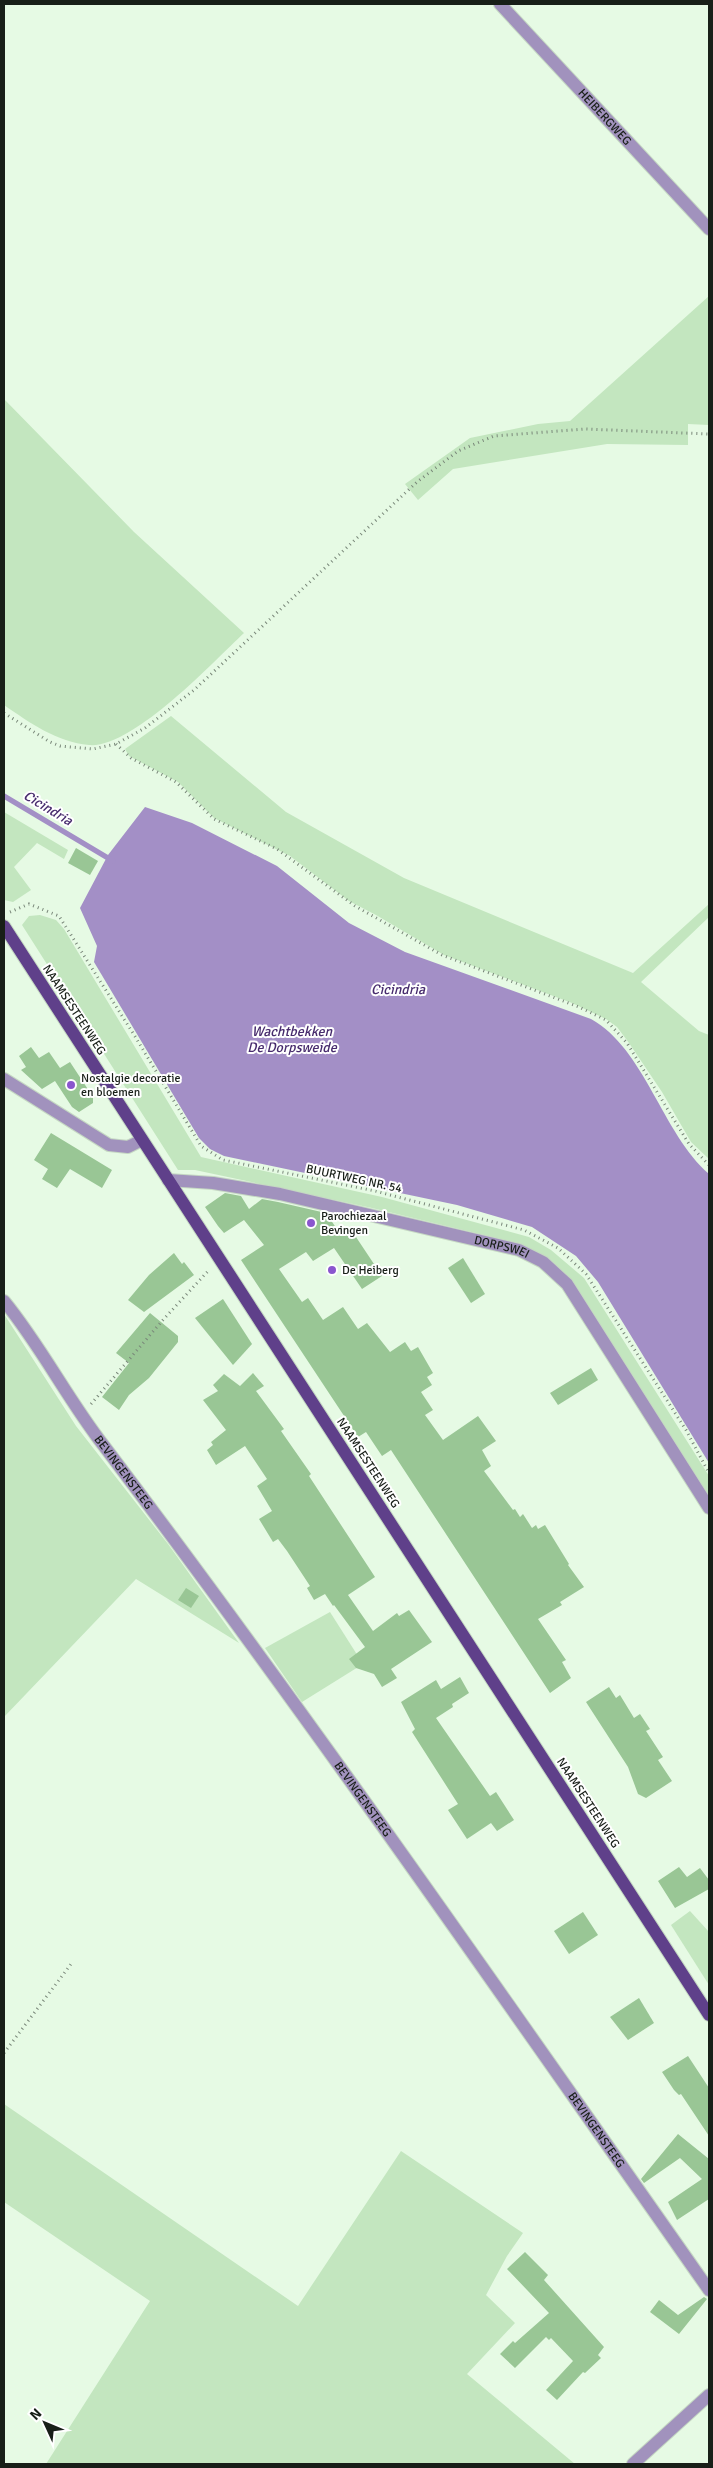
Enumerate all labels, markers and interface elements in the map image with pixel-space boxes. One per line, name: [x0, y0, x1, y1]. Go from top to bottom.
street label: HEIBERGWEG: [575, 85, 635, 148]
water label: Cicindria: [20, 787, 76, 830]
street label: NAAMSESTEENWEG: [39, 962, 109, 1058]
water label: Cicindria: [371, 981, 426, 998]
water label: Wachtbekken De Dorpsweide: [247, 1023, 338, 1056]
place label: Nostalgie decoratie en bloemen: [81, 1071, 181, 1100]
marker: Nostalgie decoratie en bloemen: [65, 1079, 77, 1091]
street label: BUURTWEG NR. 54: [305, 1162, 404, 1197]
place label: Parochiezaal Bevingen: [321, 1209, 387, 1238]
marker: Parochiezaal Bevingen: [305, 1217, 317, 1229]
street label: DORPSWEI: [473, 1232, 532, 1262]
place label: De Heiberg: [342, 1263, 399, 1278]
marker: De Heiberg: [326, 1264, 338, 1276]
street label: NAAMSESTEENWEG: [333, 1415, 403, 1511]
street label: BEVINGENSTEEG: [91, 1432, 156, 1512]
street label: NAAMSESTEENWEG: [553, 1755, 623, 1851]
street label: BEVINGENSTEEG: [331, 1759, 395, 1839]
street label: BEVINGENSTEEG: [565, 2089, 628, 2170]
north arrow: [20, 2398, 70, 2448]
text: N: [27, 2405, 46, 2424]

